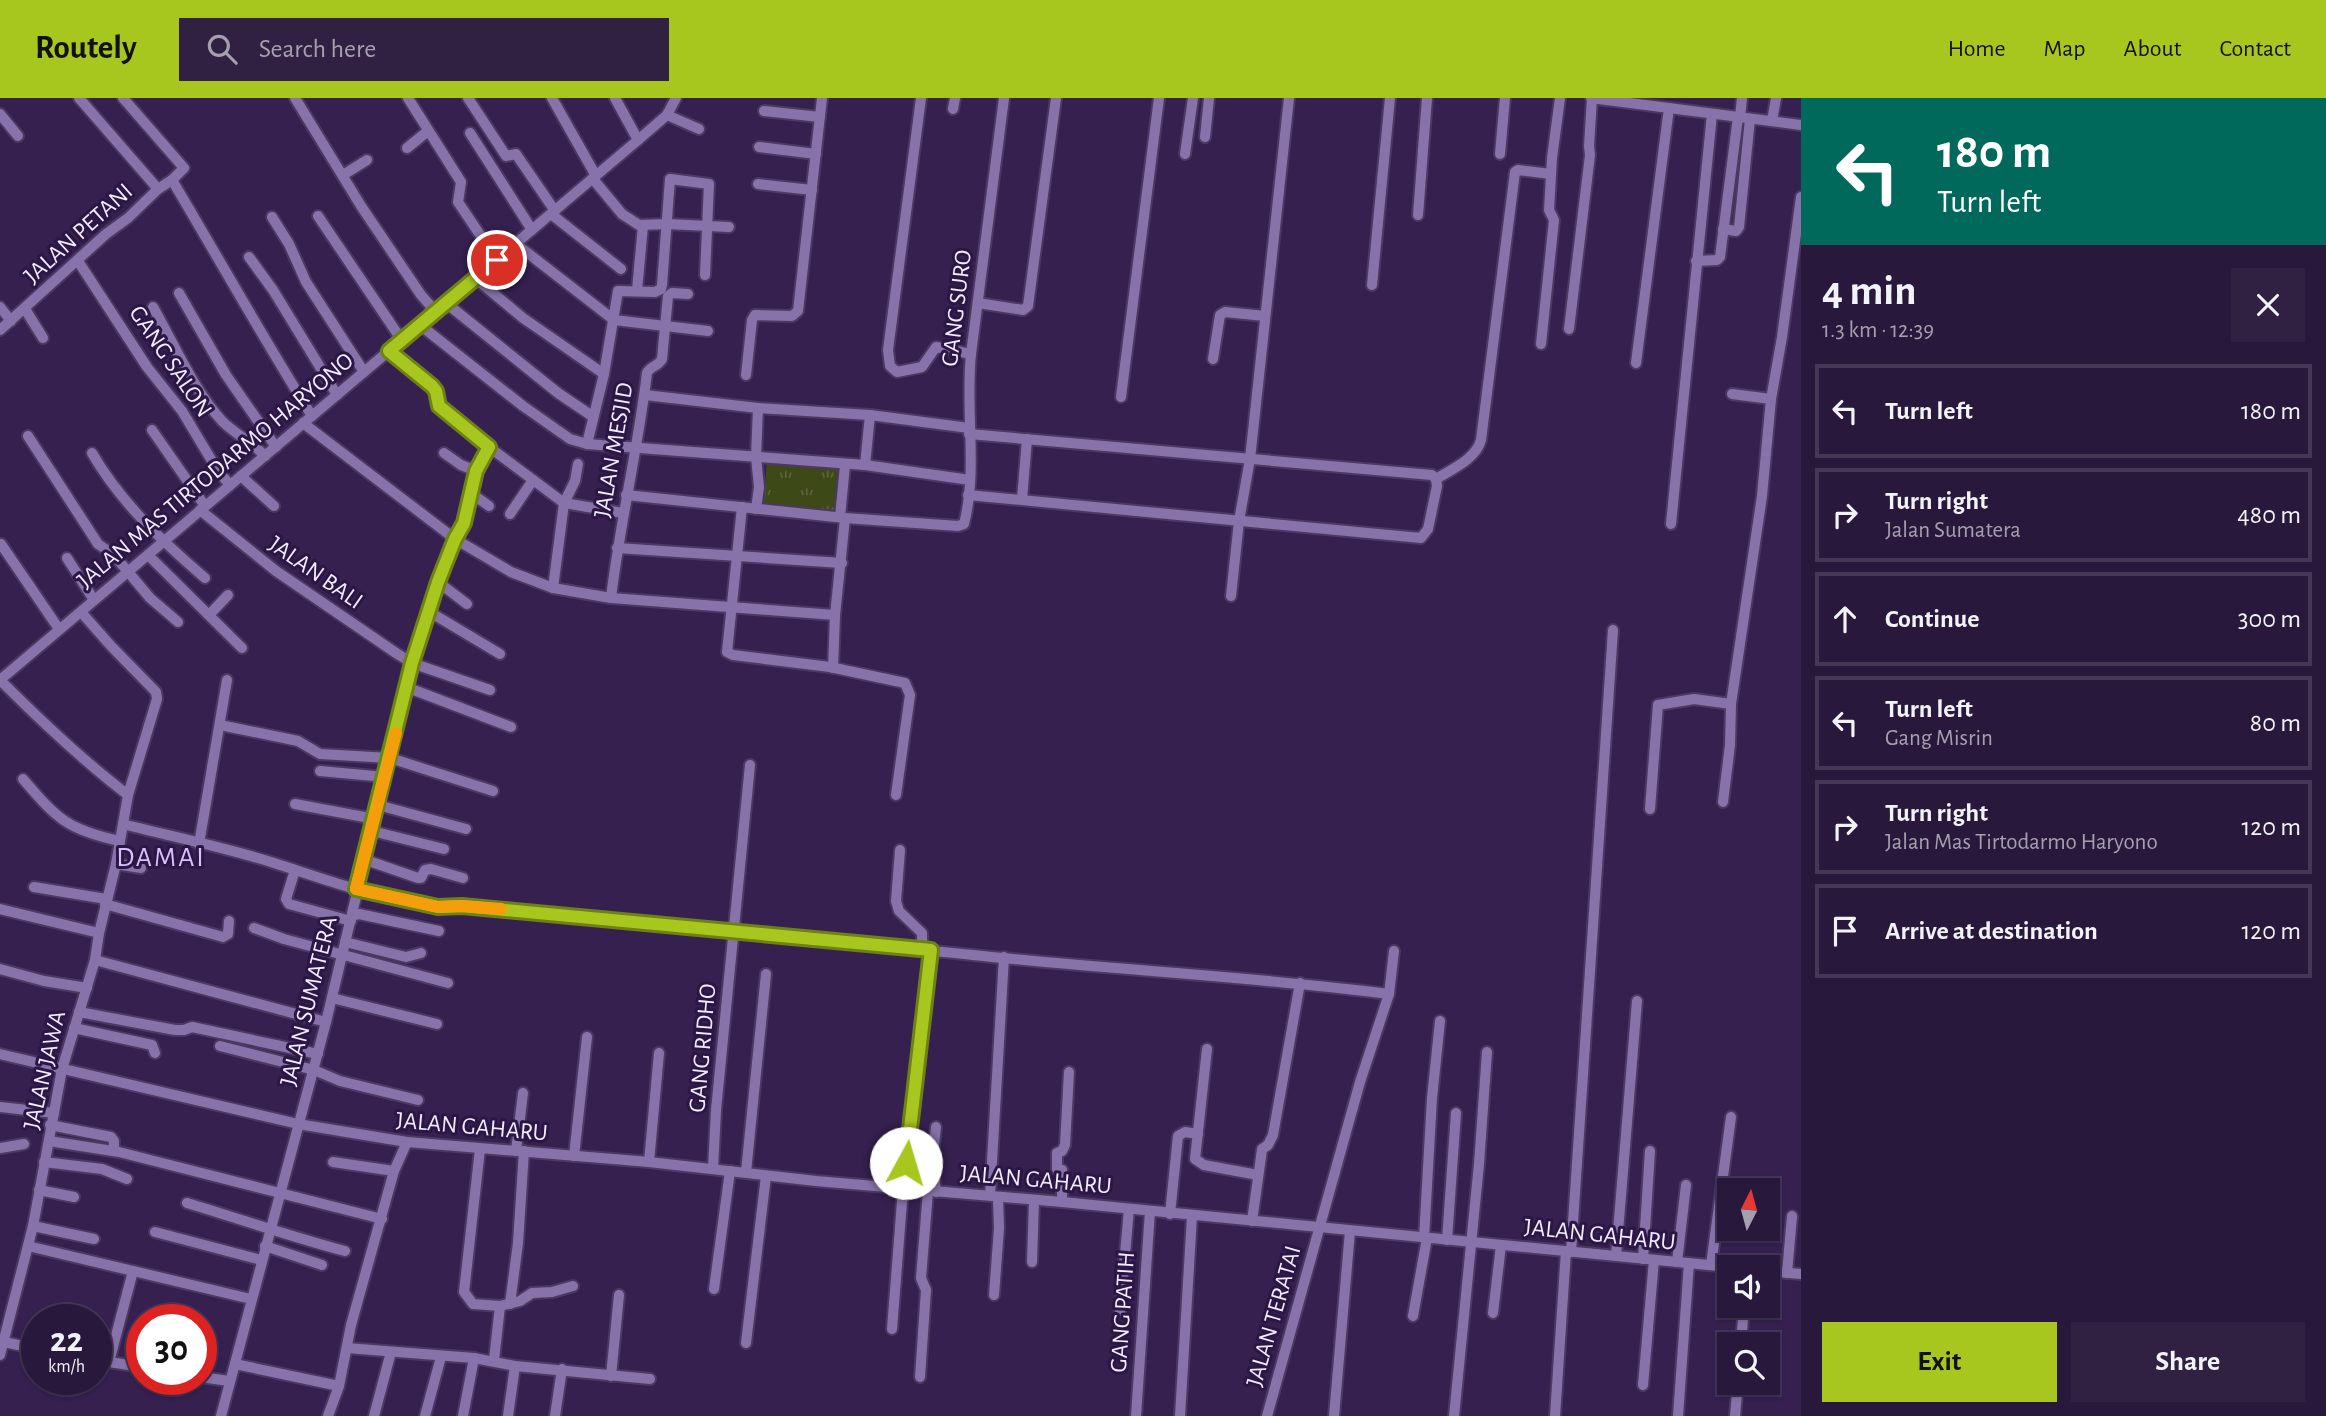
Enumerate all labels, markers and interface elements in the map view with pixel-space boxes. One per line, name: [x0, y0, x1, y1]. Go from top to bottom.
search box: [179, 18, 669, 81]
icon: search: [203, 30, 241, 68]
text: Routely: [35, 32, 137, 65]
text: Search here: [259, 36, 376, 62]
text: Home: [1948, 37, 2006, 61]
text: Map: [2044, 37, 2086, 61]
text: About: [2124, 37, 2181, 61]
text: Contact: [2219, 37, 2291, 61]
icon: left: [1822, 126, 1913, 217]
text: 180 m: [1937, 128, 2051, 177]
street label: JALAN PETANI: [20, 179, 137, 288]
text: Turn left: [1937, 186, 2041, 218]
pin: [467, 230, 527, 290]
icon: arrive: [478, 241, 516, 279]
street label: GANG SURO: [938, 248, 976, 368]
button: close: [2231, 268, 2305, 342]
text: 4 min: [1822, 270, 1917, 312]
street label: GANG SALON: [124, 302, 216, 422]
text: 1.3 km · 12:39: [1822, 319, 1934, 342]
street label: JALAN MAS TIRTODARMO HARYONO: [73, 348, 358, 593]
street label: JALAN MESJID: [590, 381, 638, 520]
icon: left: [1826, 392, 1864, 430]
text: Turn left: [1885, 398, 1973, 424]
text: 180 m: [2241, 398, 2301, 424]
text: Turn right: [1885, 488, 1988, 514]
icon: right: [1826, 496, 1864, 534]
text: 480 m: [2237, 502, 2301, 528]
text: Jalan Sumatera: [1885, 519, 2021, 542]
street label: JALAN BALI: [264, 532, 367, 614]
icon: ahead: [1826, 600, 1864, 638]
text: Continue: [1885, 606, 1980, 632]
text: 300 m: [2238, 606, 2301, 632]
text: Turn left: [1885, 696, 1973, 722]
icon: left: [1826, 704, 1864, 742]
text: 80 m: [2250, 710, 2301, 736]
text: Gang Misrin: [1885, 727, 1993, 750]
text: Turn right: [1885, 800, 1988, 826]
icon: right: [1826, 808, 1864, 846]
text: 120 m: [2241, 814, 2301, 840]
text: Jalan Mas Tirtodarmo Haryono: [1885, 831, 2158, 854]
district label: DAMAI: [116, 844, 206, 872]
icon: arrive: [1826, 912, 1864, 950]
street label: JALAN SUMATERA: [276, 914, 342, 1089]
text: Arrive at destination: [1885, 918, 2098, 944]
text: 120 m: [2241, 918, 2301, 944]
street label: GANG RIDHO: [685, 983, 721, 1113]
street label: JALAN JAWA: [20, 1008, 70, 1132]
street label: JALAN GAHARU: [395, 1108, 549, 1146]
position arrow: [869, 1126, 943, 1200]
street label: JALAN GAHARU: [959, 1161, 1113, 1199]
north arrow: [1717, 1178, 1780, 1241]
map controls: [1717, 1178, 1780, 1395]
street label: JALAN GAHARU: [1523, 1215, 1677, 1255]
street label: JALAN TERATAI: [1242, 1243, 1306, 1390]
street label: GANG PATIH: [1107, 1251, 1139, 1373]
button: sound: [1717, 1255, 1780, 1318]
speed limit sign: 30: [126, 1304, 217, 1395]
button: Exit: [1822, 1322, 2057, 1402]
button: Share: [2071, 1322, 2305, 1402]
text: 22: [50, 1323, 83, 1358]
button: search: [1717, 1332, 1780, 1395]
text: km/h: [48, 1358, 85, 1376]

